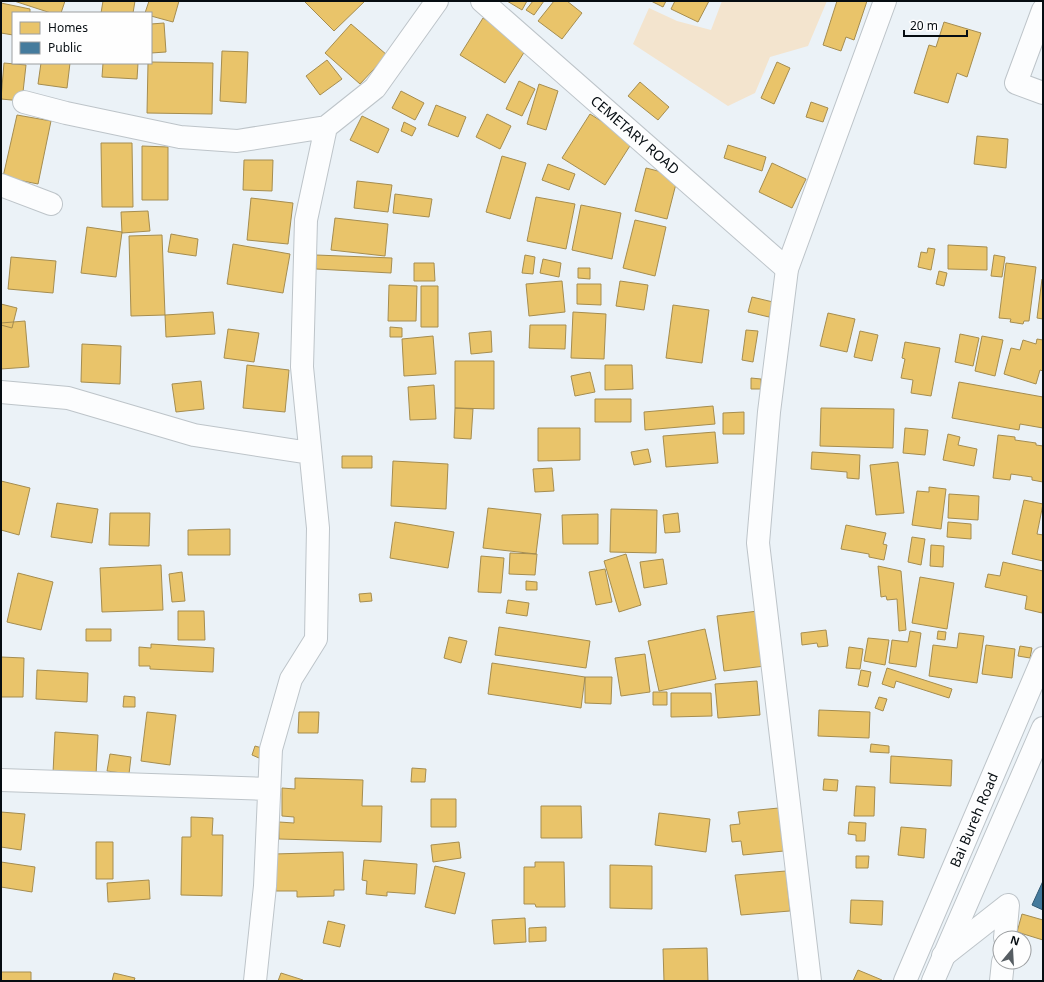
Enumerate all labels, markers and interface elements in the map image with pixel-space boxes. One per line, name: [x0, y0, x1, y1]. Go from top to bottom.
legend: [12, 12, 152, 64]
scale bar: [904, 12, 967, 38]
text: 20 m: [910, 17, 938, 34]
text: Homes: [48, 19, 88, 36]
text: Public: [48, 39, 82, 56]
street label: CEMETARY ROAD: [587, 91, 684, 178]
street label: Bai Bureh Road: [945, 769, 1002, 870]
north arrow: [992, 930, 1032, 970]
text: N: [1009, 931, 1022, 949]

